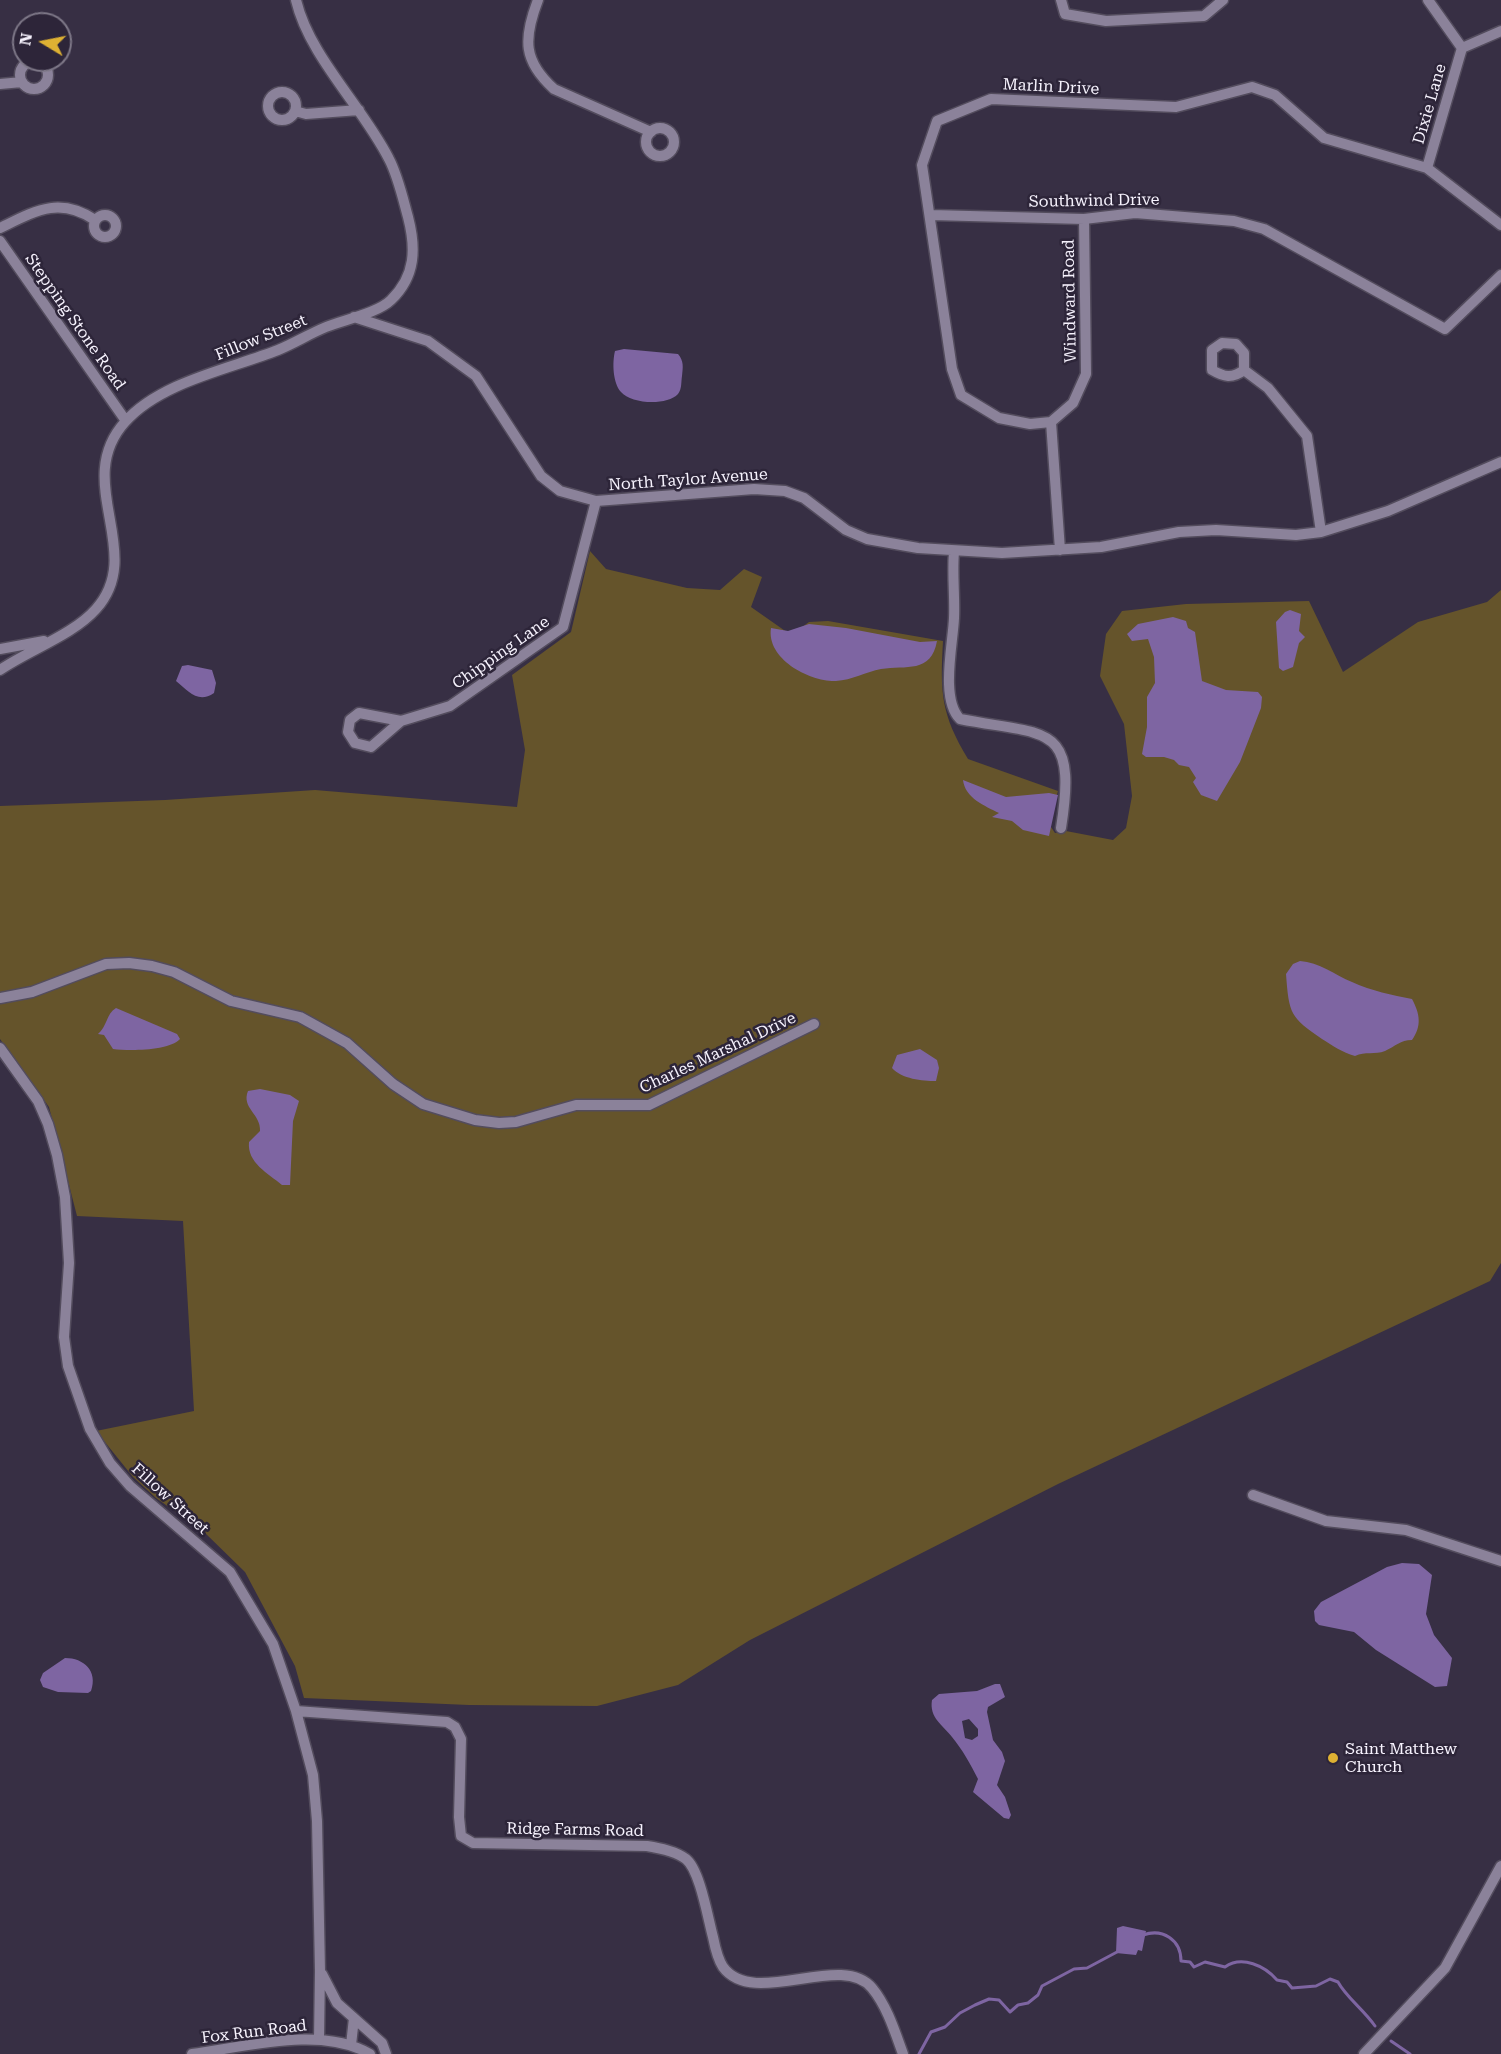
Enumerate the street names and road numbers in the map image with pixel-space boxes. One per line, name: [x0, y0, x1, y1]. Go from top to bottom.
street label: Dixie Lane: [1409, 62, 1451, 146]
street label: Marlin Drive: [1002, 75, 1100, 99]
street label: Southwind Drive: [1028, 190, 1160, 212]
street label: Windward Road: [1059, 239, 1081, 363]
street label: Stepping Stone Road: [21, 250, 129, 394]
street label: Fillow Street: [212, 311, 310, 365]
street label: North Taylor Avenue: [608, 465, 768, 495]
street label: Chipping Lane: [449, 612, 553, 694]
street label: Charles Marshal Drive: [637, 1008, 799, 1098]
street label: Fillow Street: [127, 1459, 213, 1539]
street label: Ridge Farms Road: [506, 1819, 644, 1841]
street label: Fox Run Road: [200, 2016, 308, 2048]

